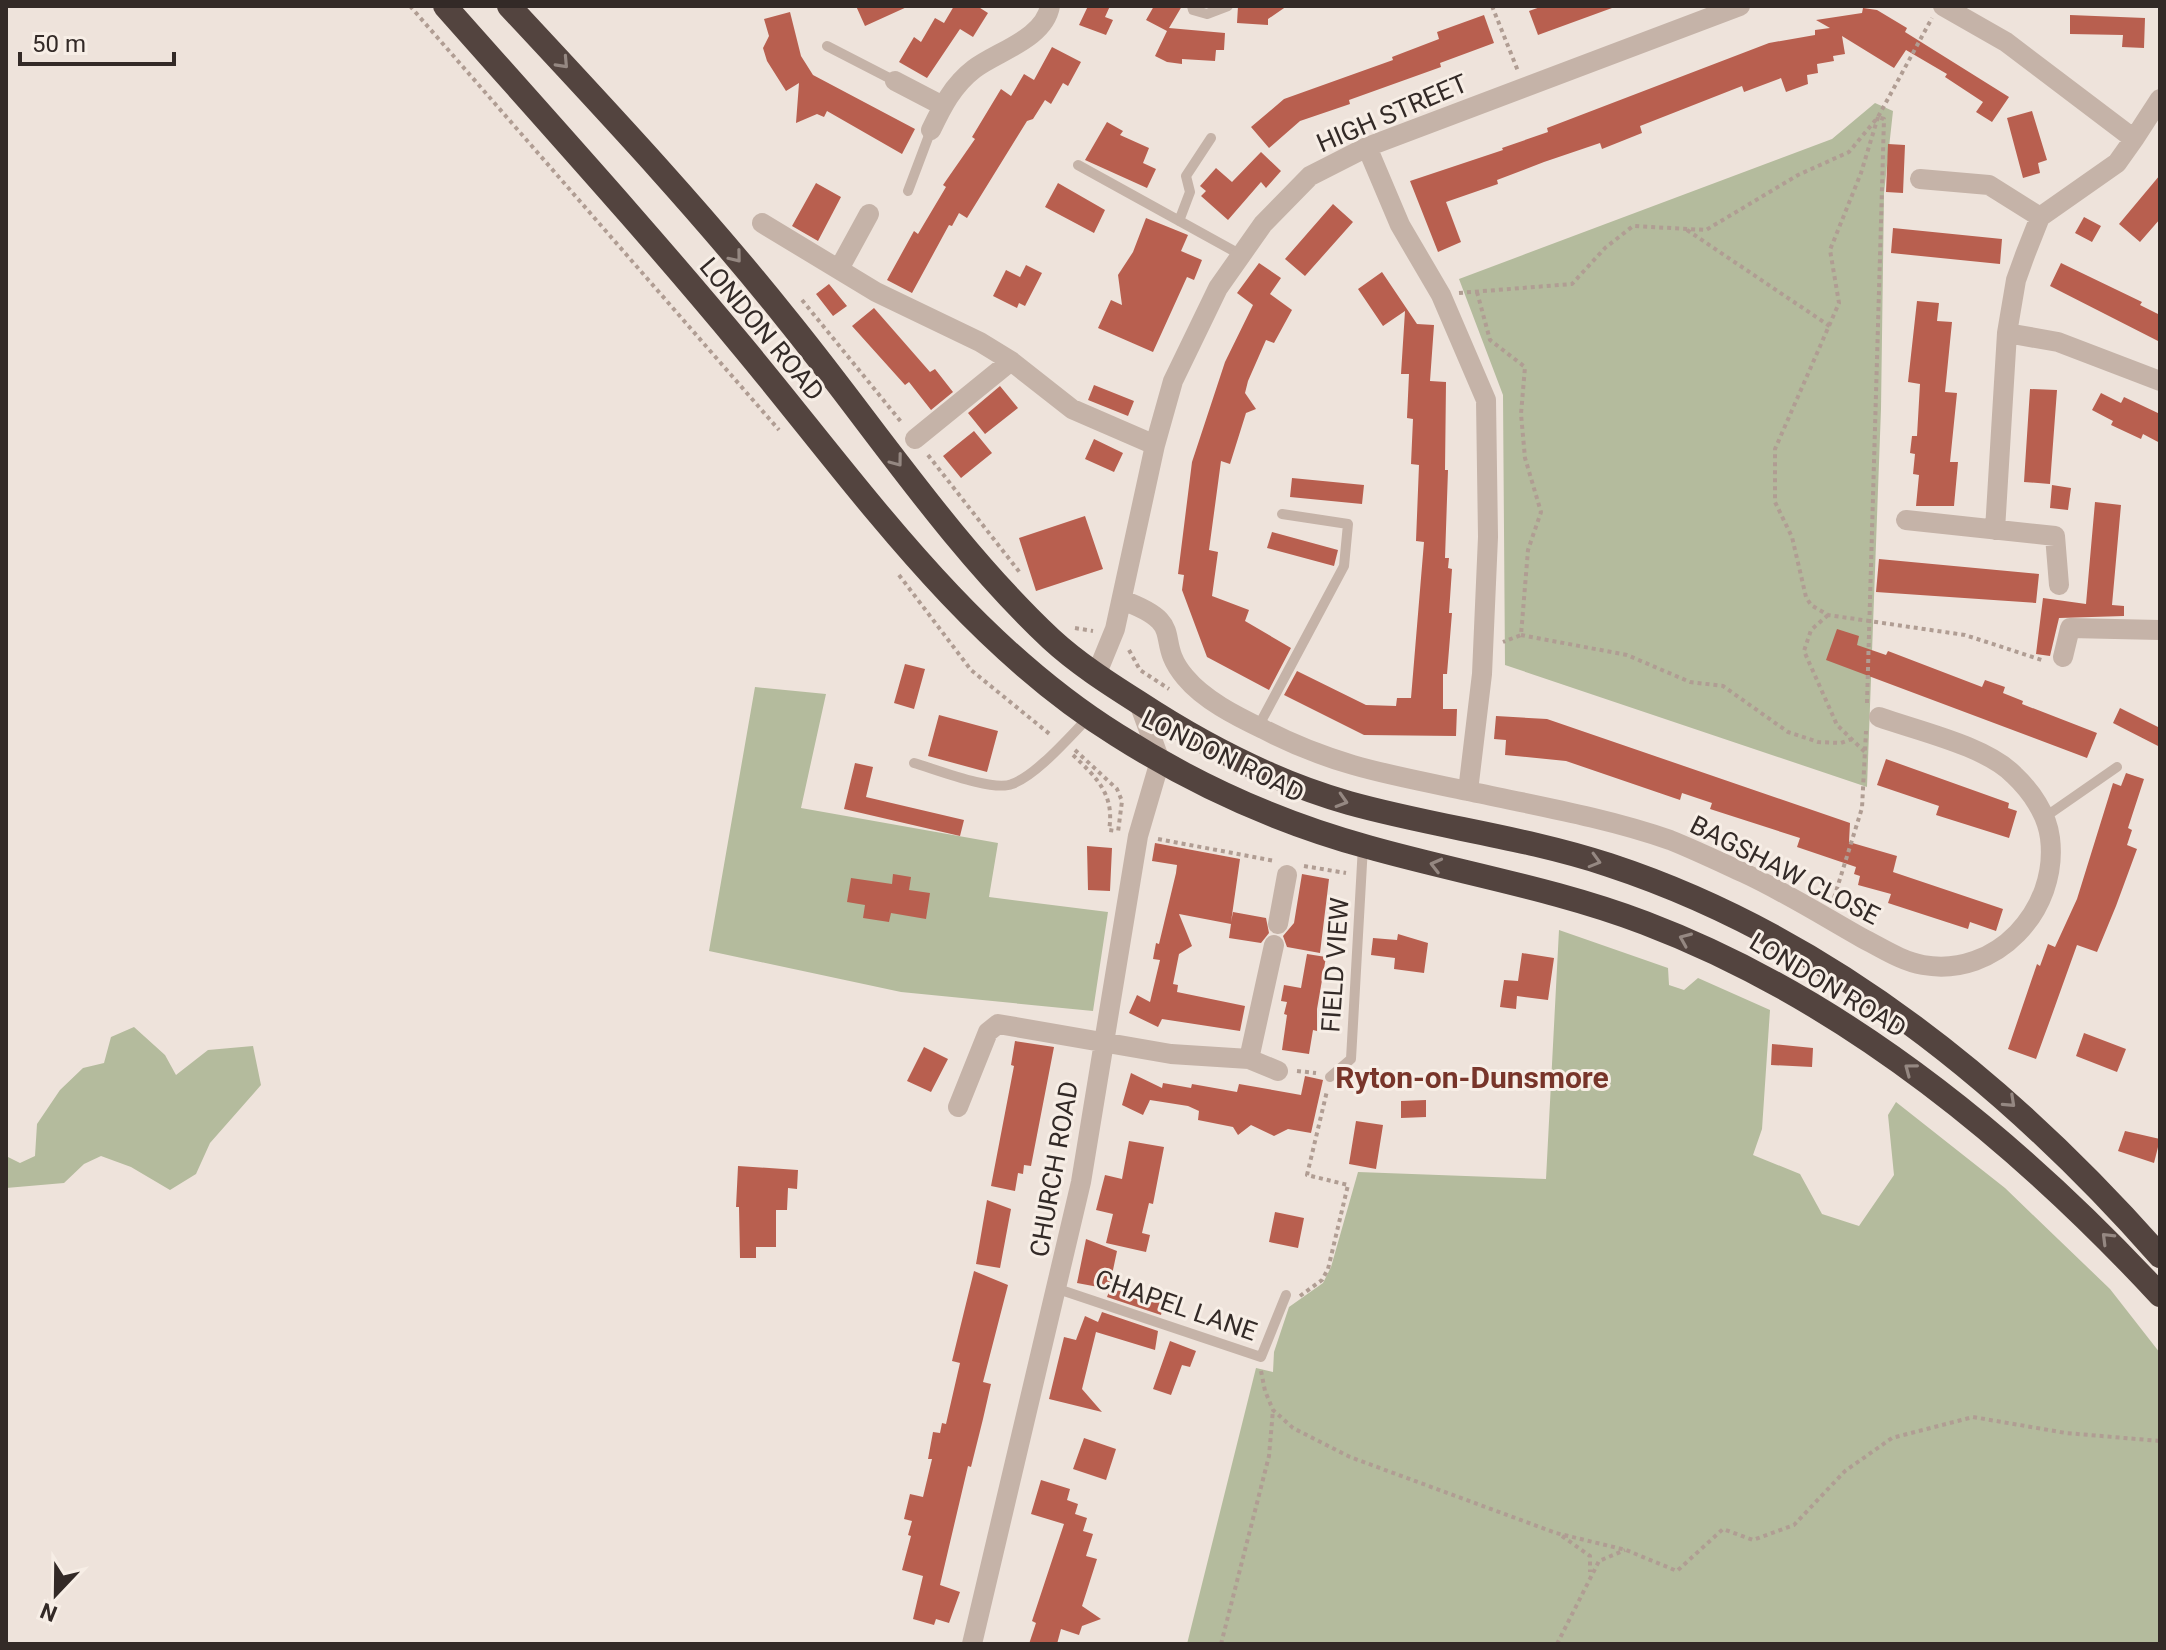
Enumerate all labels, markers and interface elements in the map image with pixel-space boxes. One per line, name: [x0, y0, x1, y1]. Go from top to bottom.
scale bar: [20, 16, 174, 66]
text: 50 m: [32, 30, 86, 58]
one-way arrow: [553, 54, 568, 68]
street label: HIGH STREET: [1312, 68, 1472, 158]
one-way arrow: [726, 247, 741, 262]
street label: LONDON ROAD: [694, 251, 830, 407]
one-way arrow: [887, 452, 901, 467]
street label: LONDON ROAD: [1137, 704, 1309, 808]
one-way arrow: [1335, 792, 1349, 808]
street label: BAGSHAW CLOSE: [1685, 809, 1885, 931]
one-way arrow: [1588, 851, 1601, 868]
one-way arrow: [1430, 857, 1444, 874]
street label: FIELD VIEW: [1315, 897, 1355, 1033]
street label: LONDON ROAD: [1744, 927, 1912, 1043]
one-way arrow: [1679, 933, 1693, 949]
district label: Ryton-on-Dunsmore: [1335, 1060, 1609, 1095]
one-way arrow: [1904, 1064, 1918, 1079]
street label: CHURCH ROAD: [1024, 1079, 1084, 1259]
one-way arrow: [2001, 1093, 2015, 1108]
one-way arrow: [2102, 1233, 2116, 1247]
street label: CHAPEL LANE: [1091, 1263, 1261, 1347]
north arrow: [16, 1554, 96, 1634]
text: N: [37, 1598, 61, 1627]

